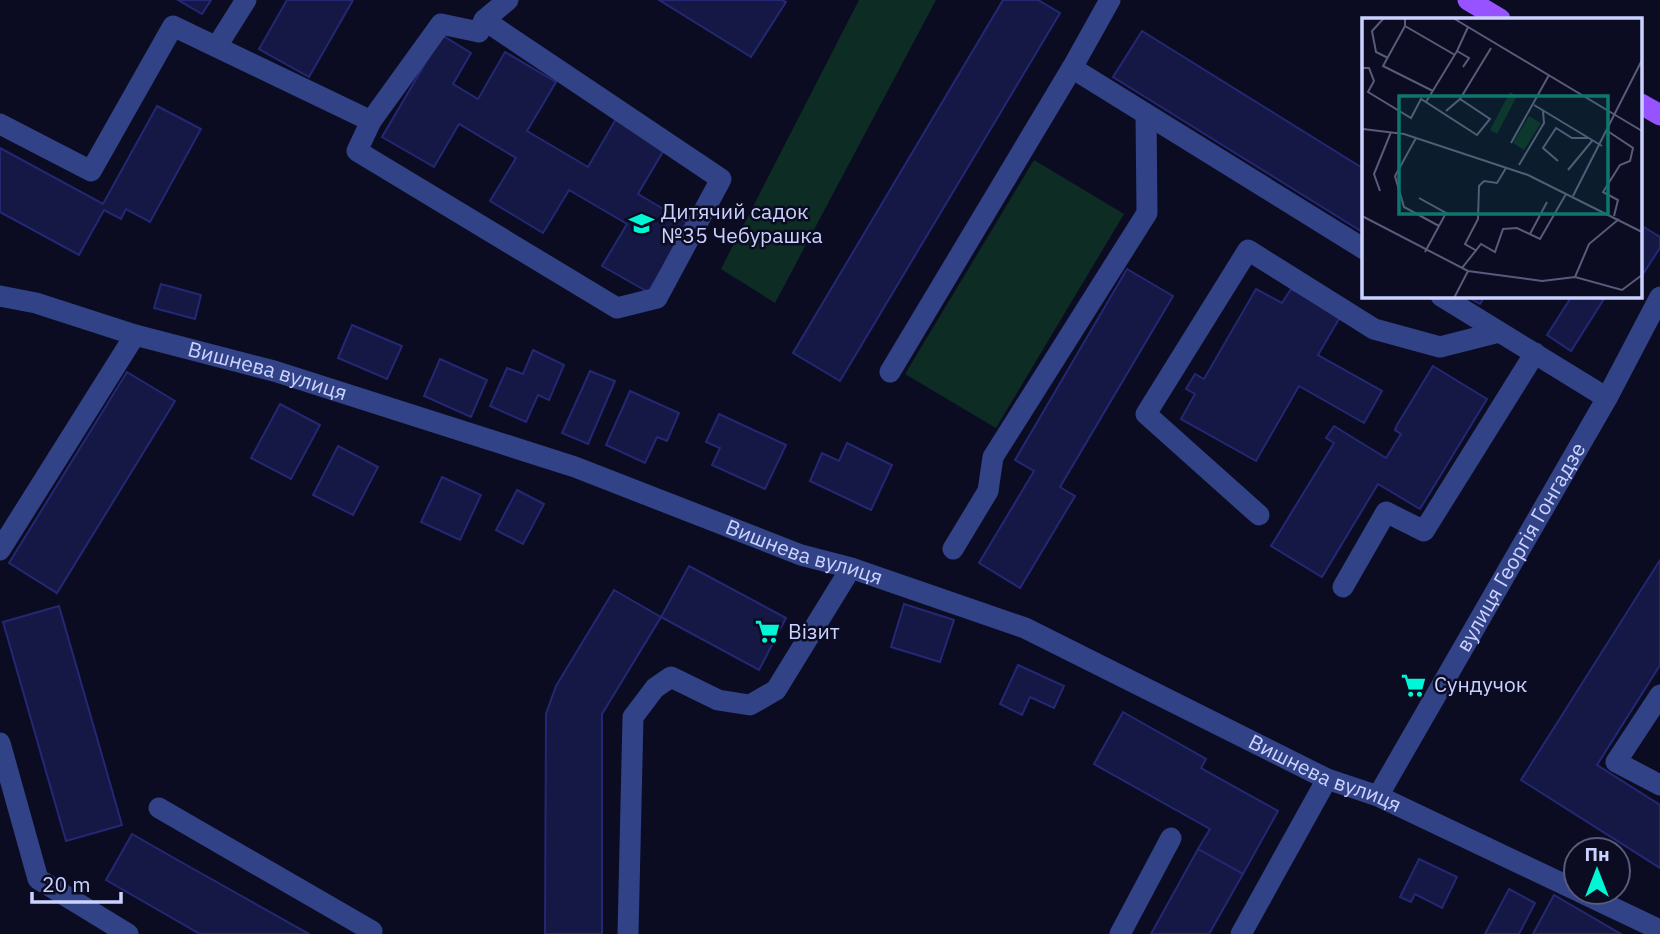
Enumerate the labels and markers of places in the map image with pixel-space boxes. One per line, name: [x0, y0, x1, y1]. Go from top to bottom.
place label: Дитячий садок №35 Чебурашка: [661, 197, 823, 249]
school or university icon: Дитячий садок №35 Чебурашка: [627, 210, 655, 238]
place label: Візит: [788, 617, 840, 645]
supermarket icon: Візит: [754, 618, 782, 646]
place label: Сундучок: [1434, 670, 1527, 698]
supermarket icon: Сундучок: [1400, 671, 1428, 699]

